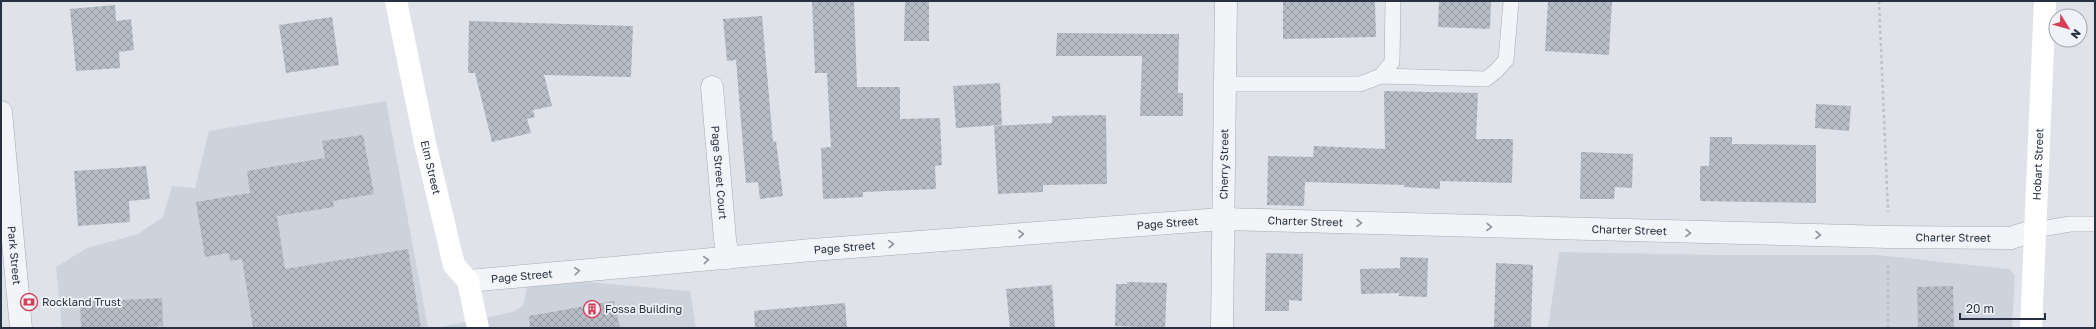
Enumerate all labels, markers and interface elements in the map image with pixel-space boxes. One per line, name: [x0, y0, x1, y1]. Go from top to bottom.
north arrow: [2048, 8, 2088, 48]
text: N: [2069, 27, 2084, 42]
street label: Page Street Court: [709, 125, 730, 220]
street label: Cherry Street: [1217, 128, 1230, 200]
street label: Hobart Street: [2029, 128, 2046, 200]
street label: Elm Street: [419, 139, 444, 196]
street label: Charter Street: [1268, 213, 1343, 228]
street label: Page Street: [1136, 214, 1199, 231]
one-way arrow: [1356, 219, 1362, 227]
street label: Charter Street: [1591, 222, 1667, 237]
one-way arrow: [1486, 223, 1492, 231]
street label: Park Street: [6, 225, 24, 285]
one-way arrow: [1685, 229, 1691, 237]
one-way arrow: [1018, 230, 1024, 239]
street label: Charter Street: [1915, 230, 1991, 244]
one-way arrow: [1815, 231, 1821, 239]
street label: Page Street: [813, 238, 876, 256]
one-way arrow: [888, 240, 894, 249]
one-way arrow: [703, 255, 709, 264]
street label: Page Street: [490, 266, 553, 285]
one-way arrow: [573, 267, 580, 276]
bank icon: Rockland Trust: [19, 292, 39, 312]
place label: Rockland Trust: [42, 295, 121, 308]
scale bar: [1960, 295, 2045, 321]
building icon: Fossa Building: [582, 299, 602, 319]
text: 20 m: [1966, 301, 1994, 316]
place label: Fossa Building: [605, 302, 682, 315]

